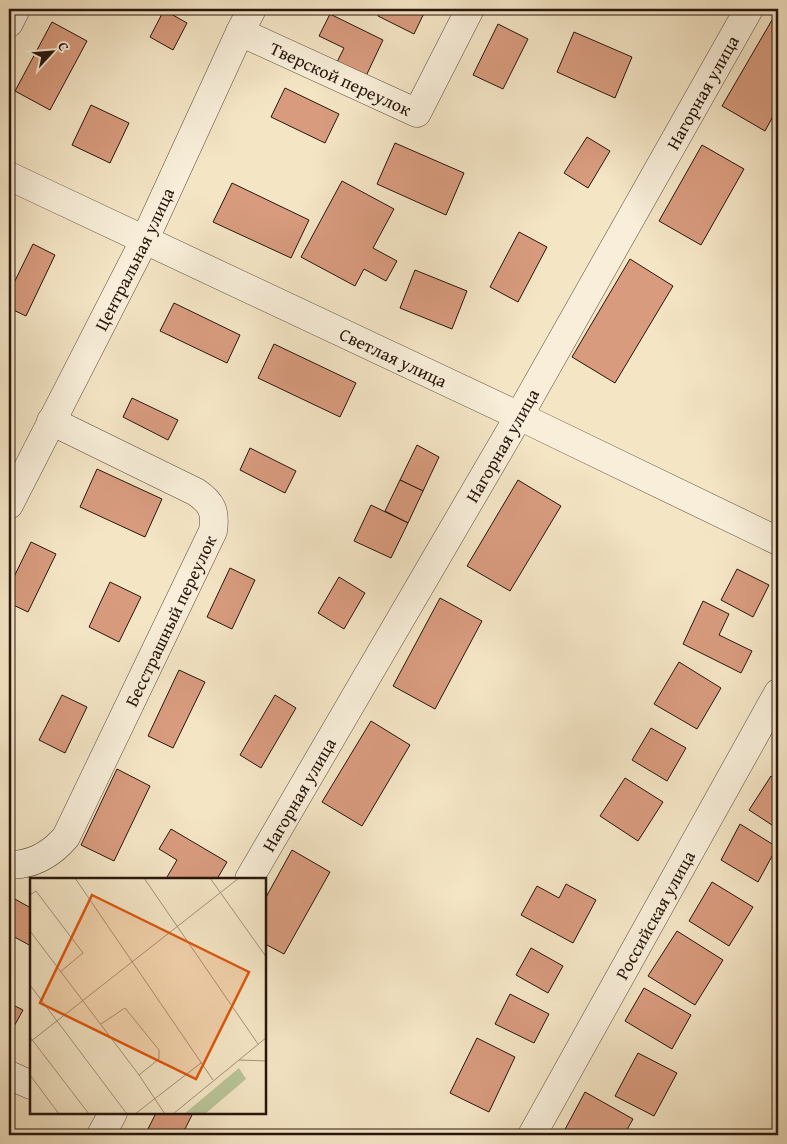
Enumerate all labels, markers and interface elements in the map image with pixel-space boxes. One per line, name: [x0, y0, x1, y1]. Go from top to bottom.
north arrow: [28, 28, 78, 78]
street label: Нагорная улица: [659, 29, 745, 154]
street label: Тверской переулок: [266, 34, 417, 122]
text: С: [53, 38, 74, 54]
street label: Центральная улица: [87, 182, 181, 335]
street label: Светлая улица: [335, 320, 452, 394]
street label: Нагорная улица: [458, 383, 546, 507]
street label: Бесстрашный переулок: [117, 530, 223, 711]
street label: Нагорная улица: [255, 732, 342, 856]
street label: Российская улица: [608, 845, 702, 984]
inset map: [30, 878, 266, 1114]

